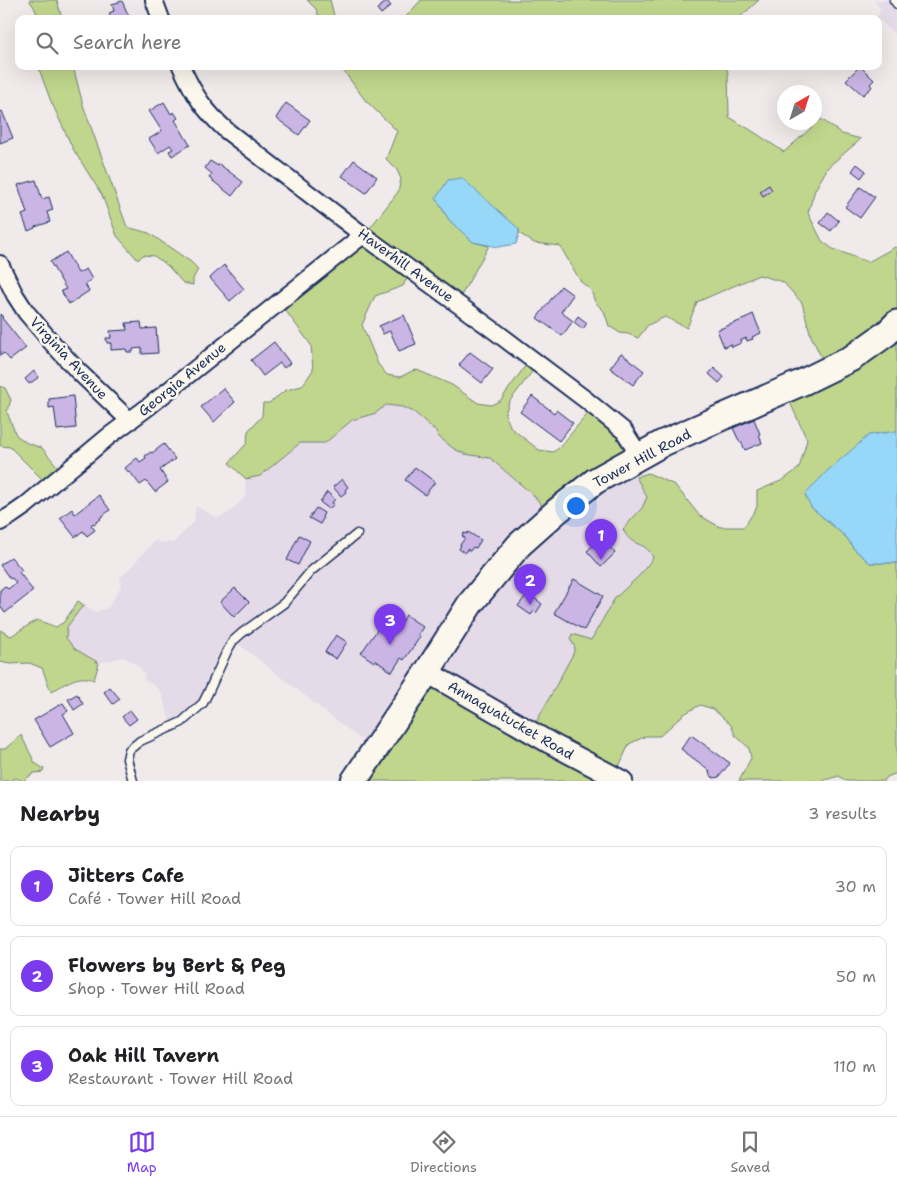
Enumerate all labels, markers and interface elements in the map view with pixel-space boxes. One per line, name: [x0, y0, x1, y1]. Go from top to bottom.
search box: [15, 15, 882, 70]
icon: search: [33, 29, 61, 57]
text: Search here: [73, 30, 182, 55]
north arrow: [777, 85, 822, 130]
street label: Haverhill Avenue: [354, 224, 458, 306]
street label: Virginia Avenue: [26, 313, 112, 403]
street label: Georgia Avenue: [134, 338, 230, 420]
street label: Tower Hill Road: [590, 424, 694, 491]
your location: [563, 493, 589, 519]
pin: 1: [585, 519, 617, 560]
pin: 2: [514, 564, 546, 605]
pin: 3: [374, 604, 406, 645]
street label: Annaquatucket Road: [445, 677, 577, 763]
text: Nearby: [20, 800, 100, 828]
text: 3 results: [808, 803, 877, 824]
text: Jitters Cafe: [68, 863, 184, 888]
text: 1: [33, 876, 41, 897]
text: 30 m: [835, 876, 876, 897]
text: Café · Tower Hill Road: [68, 888, 241, 909]
text: Flowers by Bert & Peg: [68, 953, 286, 978]
text: 2: [31, 966, 43, 987]
text: 50 m: [836, 966, 876, 987]
text: Shop · Tower Hill Road: [68, 978, 245, 999]
text: Oak Hill Tavern: [68, 1043, 219, 1068]
text: 3: [31, 1056, 43, 1077]
text: 110 m: [833, 1056, 876, 1077]
text: Restaurant · Tower Hill Road: [68, 1068, 293, 1089]
tab: Map: [127, 1128, 157, 1176]
tab: Directions: [410, 1128, 477, 1176]
tab: Saved: [731, 1128, 770, 1176]

